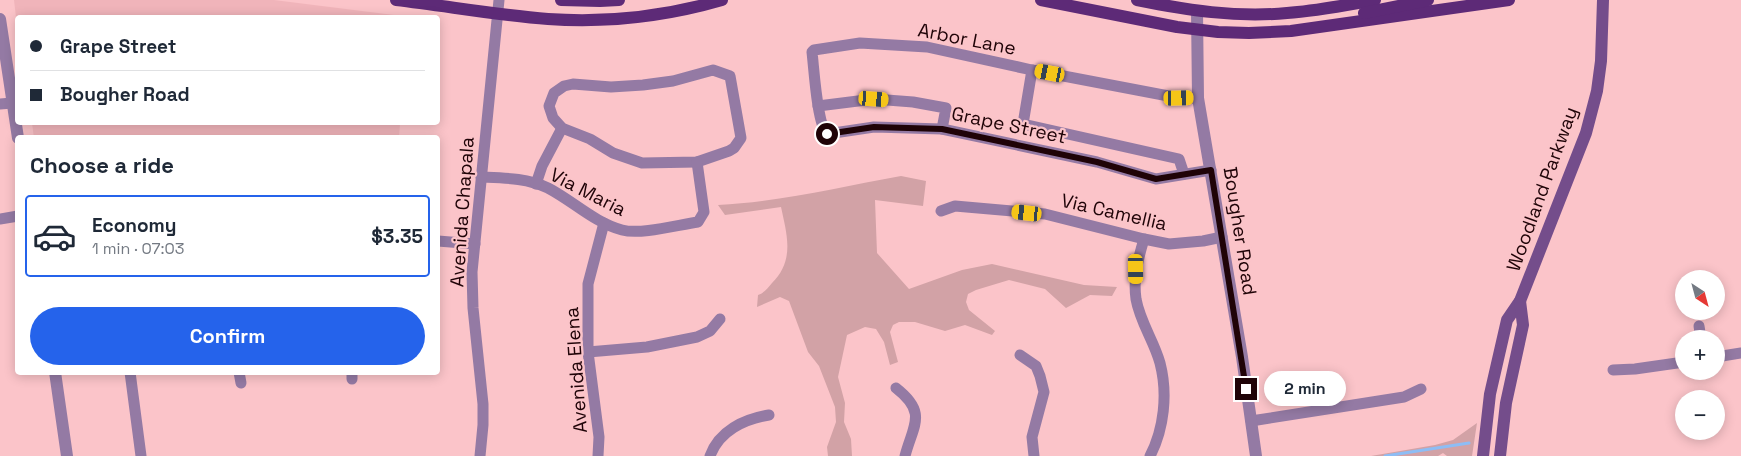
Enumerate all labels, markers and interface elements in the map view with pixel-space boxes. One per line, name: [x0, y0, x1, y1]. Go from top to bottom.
street label: Arbor Lane: [916, 17, 1018, 61]
text: Grape Street: [60, 34, 176, 59]
car: [1033, 63, 1066, 83]
text: Bougher Road: [60, 82, 190, 107]
car: [858, 90, 889, 108]
car: [1163, 90, 1194, 106]
street label: Grape Street: [949, 101, 1069, 149]
street label: Woodland Parkway: [1501, 103, 1583, 275]
route start: [816, 123, 838, 145]
street label: Avenida Chapala: [444, 136, 480, 288]
text: Choose a ride: [30, 151, 174, 179]
street label: Via Maria: [546, 162, 630, 222]
street label: Bougher Road: [1218, 165, 1262, 297]
street label: Via Camellia: [1059, 188, 1169, 236]
car: [1011, 204, 1042, 222]
text: Economy: [92, 213, 176, 238]
icon: car: [32, 214, 77, 259]
text: $3.35: [371, 224, 423, 249]
text: 1 min · 07:03: [92, 238, 184, 259]
car: [1128, 254, 1143, 284]
north arrow: [1675, 270, 1725, 320]
map controls: [1675, 270, 1725, 440]
street label: Avenida Elena: [559, 306, 593, 434]
button: Confirm: [30, 307, 425, 365]
button: +: [1675, 330, 1725, 380]
callout: 2 min: [1264, 372, 1346, 406]
route end: [1235, 378, 1257, 400]
text: 2 min: [1284, 378, 1326, 399]
button: −: [1675, 390, 1725, 440]

